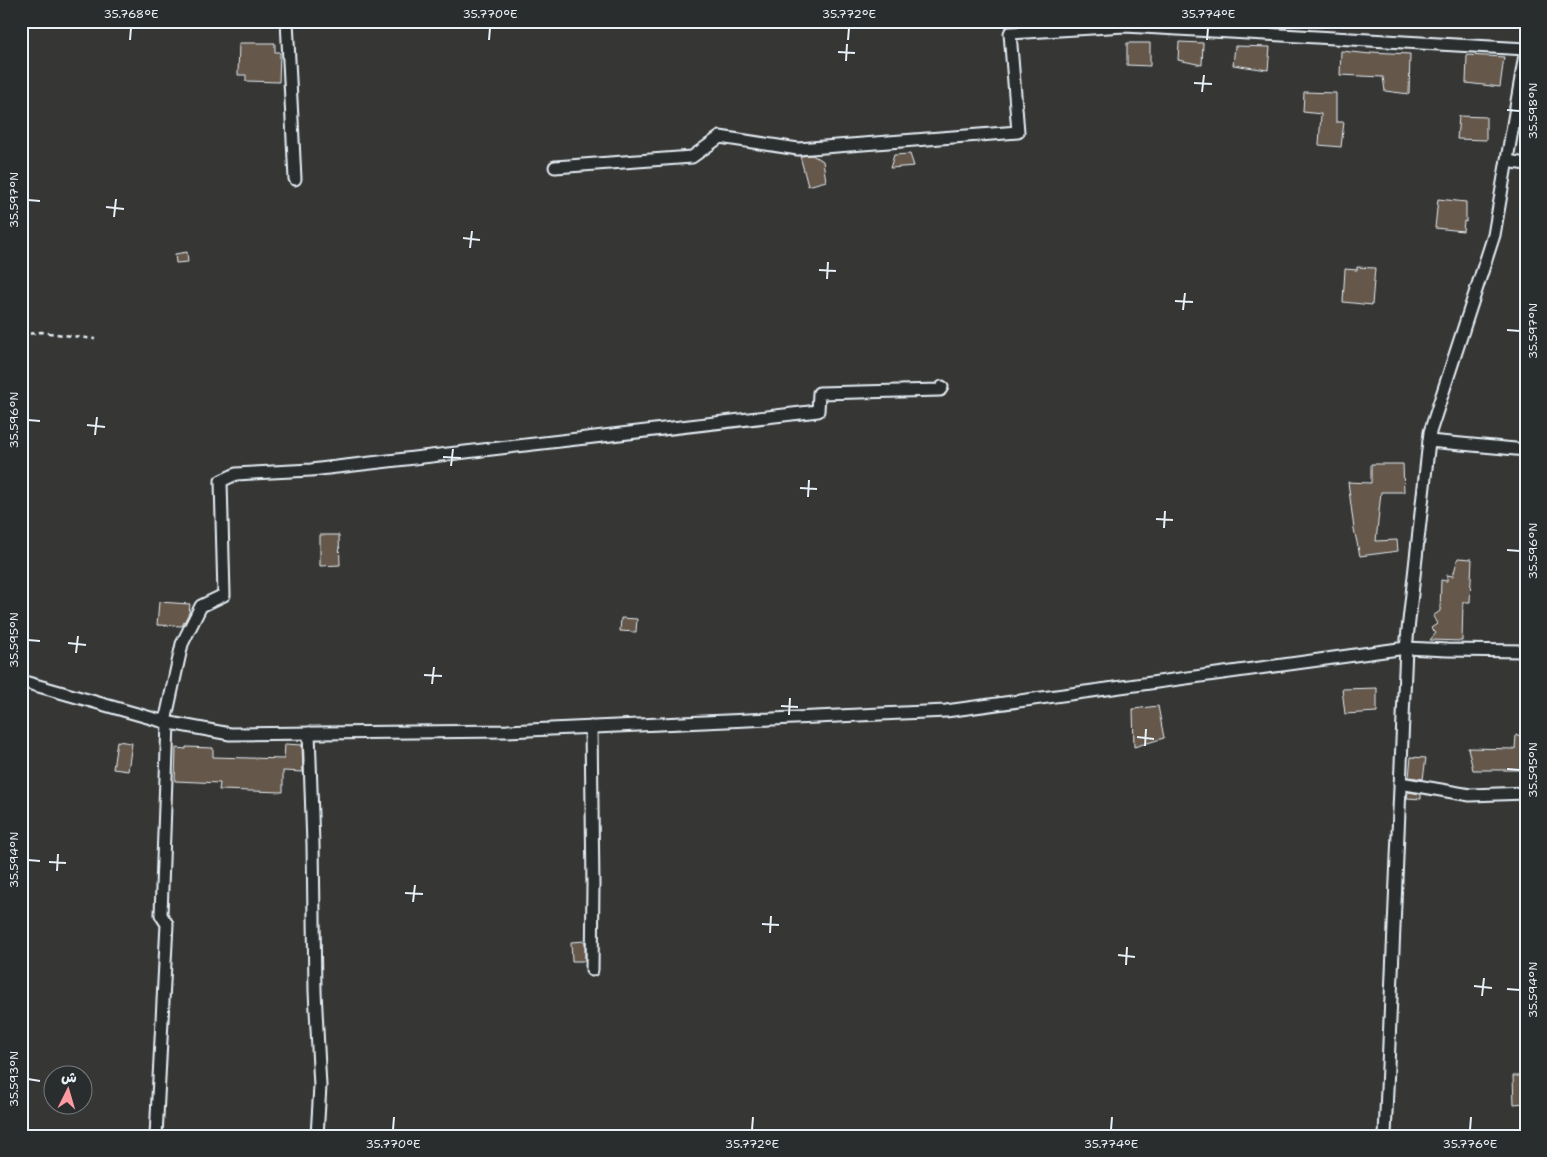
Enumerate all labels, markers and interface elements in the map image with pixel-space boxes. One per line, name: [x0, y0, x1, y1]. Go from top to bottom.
text: 35.768°E: [104, 6, 159, 22]
text: 35.770°E: [463, 6, 517, 22]
text: 35.772°E: [822, 6, 876, 22]
text: 35.774°E: [1181, 6, 1235, 22]
text: 35.598°N: [1525, 83, 1541, 139]
text: 35.597°N: [6, 172, 22, 228]
text: 35.597°N: [1525, 303, 1541, 359]
text: 35.596°N: [6, 392, 22, 448]
text: 35.596°N: [1525, 523, 1541, 579]
text: 35.595°N: [6, 612, 22, 668]
text: 35.595°N: [1525, 742, 1541, 798]
text: 35.594°N: [6, 832, 22, 888]
text: 35.594°N: [1525, 962, 1541, 1018]
text: 35.593°N: [6, 1051, 22, 1107]
north arrow: [42, 1064, 92, 1114]
text: ش: [61, 1067, 78, 1087]
text: 35.770°E: [366, 1136, 420, 1152]
text: 35.772°E: [725, 1136, 779, 1152]
text: 35.774°E: [1084, 1136, 1138, 1152]
text: 35.776°E: [1443, 1136, 1497, 1152]

